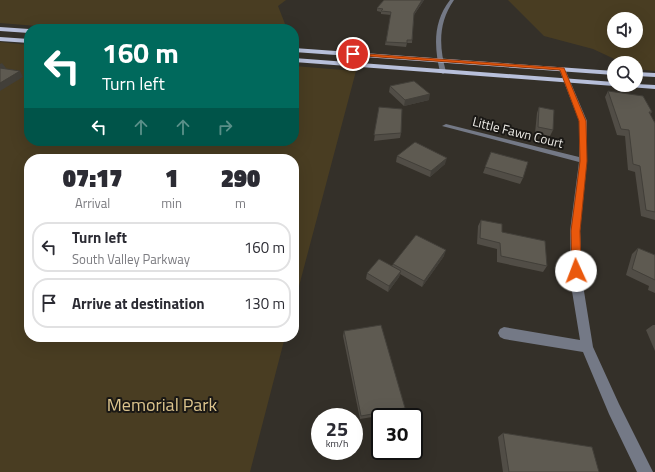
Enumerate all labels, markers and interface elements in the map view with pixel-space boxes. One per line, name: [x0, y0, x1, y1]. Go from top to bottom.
map controls: [607, 12, 643, 92]
button: sound: [607, 12, 643, 48]
text: 160 m: [102, 31, 179, 74]
pin: [336, 37, 370, 71]
icon: left: [36, 40, 88, 92]
icon: arrive: [342, 43, 364, 65]
button: search: [607, 56, 643, 92]
text: Turn left: [102, 70, 165, 97]
street label: Little Fawn Court: [470, 111, 566, 153]
icon: left: [88, 116, 110, 138]
icon: ahead: [130, 116, 152, 138]
icon: ahead: [172, 116, 194, 138]
icon: right: [214, 116, 236, 138]
text: 07:17: [63, 160, 122, 196]
text: 1: [165, 160, 178, 196]
text: 290: [221, 160, 260, 196]
text: Arrival: [75, 193, 110, 213]
text: min: [161, 193, 182, 213]
text: m: [235, 193, 246, 213]
text: Turn left: [72, 226, 127, 249]
icon: left: [38, 236, 60, 258]
text: 160 m: [244, 236, 285, 259]
text: South Valley Parkway: [72, 249, 190, 269]
position arrow: [555, 250, 597, 292]
icon: arrive: [38, 292, 60, 314]
text: Arrive at destination: [72, 292, 205, 315]
text: 130 m: [244, 292, 285, 315]
park label: Memorial Park: [107, 391, 218, 418]
speed limit sign: 30: [371, 408, 423, 460]
text: 25: [326, 413, 348, 444]
text: km/h: [326, 436, 348, 451]

